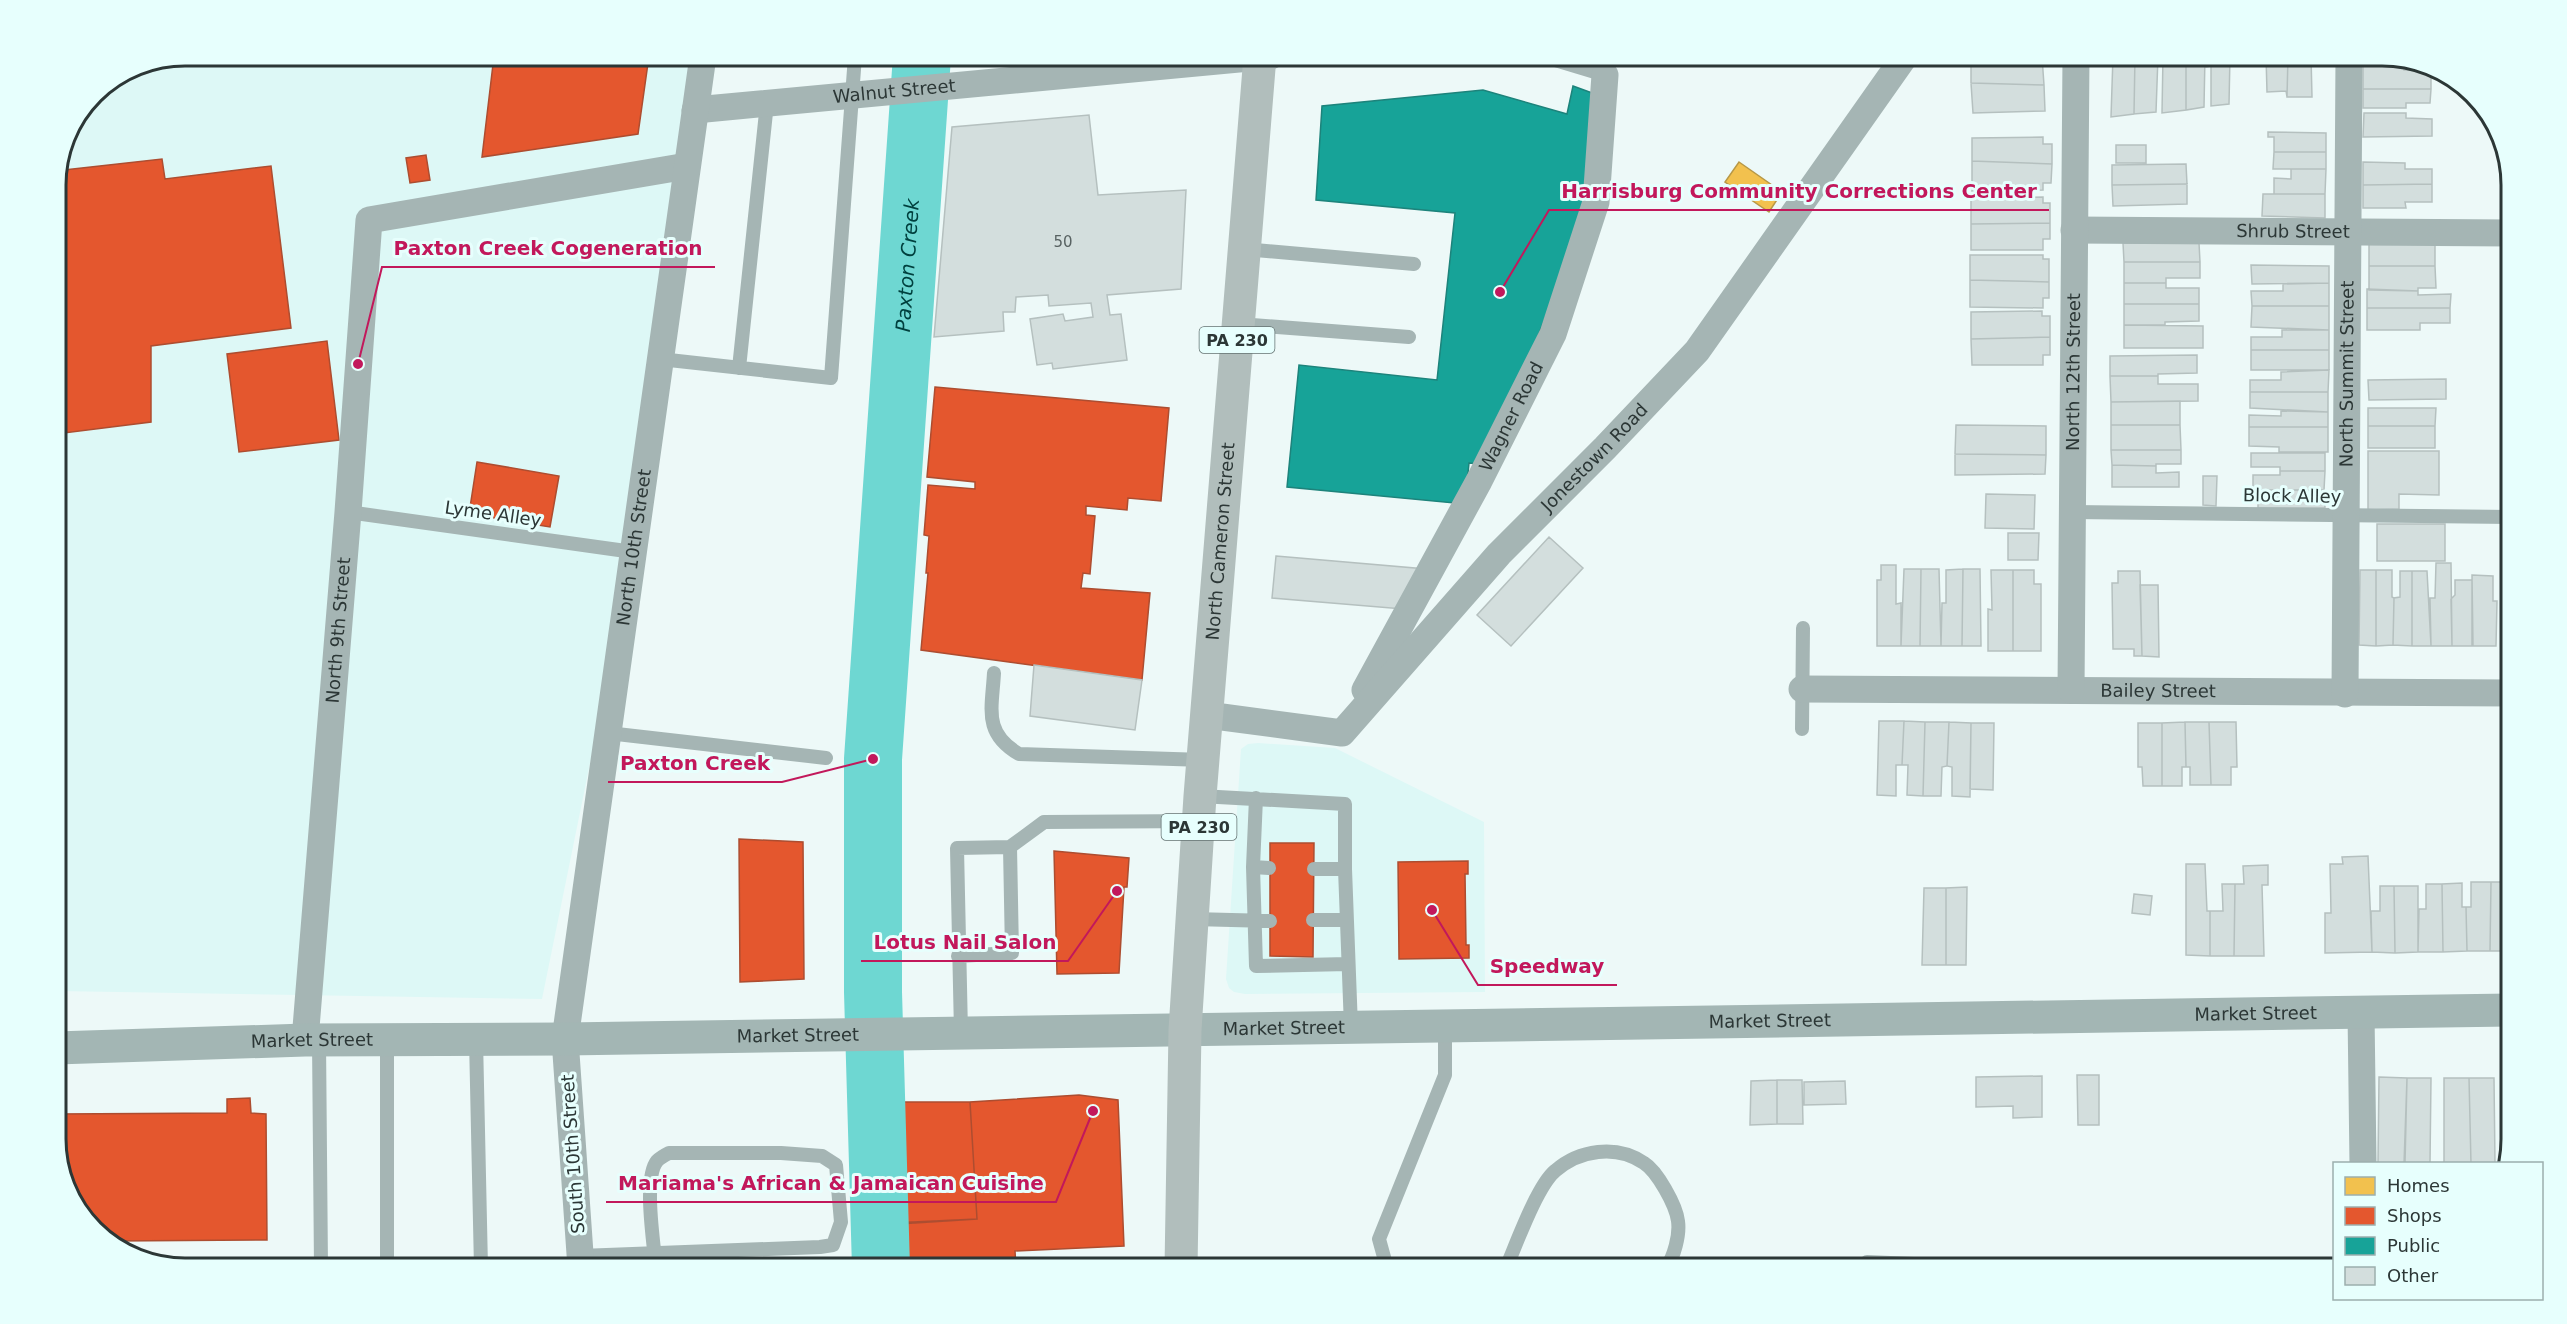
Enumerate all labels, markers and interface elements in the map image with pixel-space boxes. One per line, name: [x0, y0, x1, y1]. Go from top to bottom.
street label: Walnut Street: [832, 75, 956, 107]
callout: Harrisburg Community Corrections Center: [1549, 172, 2049, 210]
text: Harrisburg Community Corrections Center: [1561, 179, 2037, 203]
water label: Paxton Creek: [891, 196, 924, 333]
street label: Shrub Street: [2236, 220, 2350, 242]
callout: Paxton Creek Cogeneration: [382, 229, 715, 267]
house number: 50: [1053, 233, 1073, 251]
text: Paxton Creek Cogeneration: [394, 236, 702, 260]
street label: North Summit Street: [2335, 281, 2358, 467]
street label: North 12th Street: [2062, 293, 2084, 451]
road number: PA 230: [1200, 327, 1274, 353]
street label: Wagner Road: [1475, 358, 1547, 475]
street label: Jonestown Road: [1536, 399, 1652, 517]
street label: North Cameron Street: [1202, 442, 1239, 641]
street label: North 10th Street: [612, 468, 655, 627]
street label: Block Alley: [2243, 484, 2342, 507]
street label: Lyme Alley: [443, 496, 543, 531]
street label: North 9th Street: [321, 556, 354, 704]
street label: Bailey Street: [2100, 680, 2216, 701]
callout: Paxton Creek: [608, 744, 782, 782]
text: Paxton Creek: [620, 751, 771, 775]
road number: PA 230: [1162, 814, 1236, 840]
callout: Lotus Nail Salon: [861, 923, 1068, 961]
text: Lotus Nail Salon: [874, 930, 1056, 954]
callout: Speedway: [1478, 947, 1617, 985]
text: Speedway: [1490, 954, 1604, 978]
street label: Market Street: [2194, 1002, 2317, 1025]
street label: Market Street: [1708, 1009, 1831, 1032]
street label: Market Street: [1222, 1016, 1345, 1039]
street label: Market Street: [736, 1024, 859, 1046]
street label: Market Street: [250, 1029, 373, 1052]
street label: South 10th Street: [556, 1074, 589, 1234]
legend: [2333, 1162, 2543, 1300]
callout: Mariama's African & Jamaican Cuisine: [606, 1164, 1056, 1202]
text: Mariama's African & Jamaican Cuisine: [618, 1171, 1044, 1195]
text: Homes: [2387, 1175, 2450, 1196]
text: Shops: [2387, 1205, 2442, 1226]
text: Public: [2387, 1235, 2440, 1256]
text: Other: [2387, 1265, 2439, 1286]

